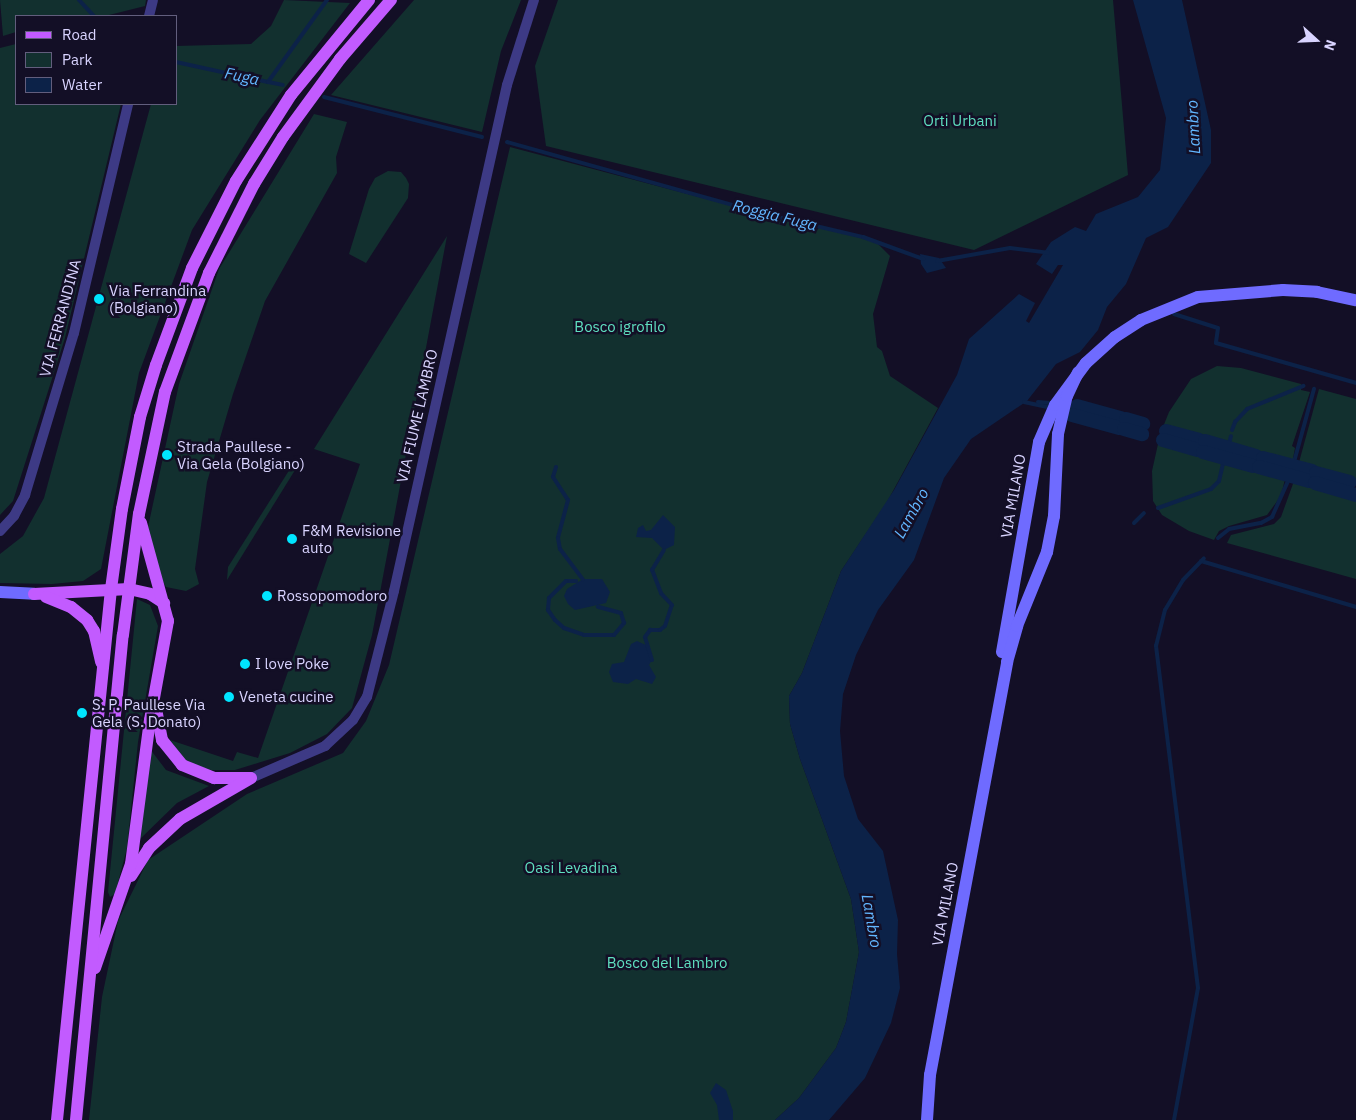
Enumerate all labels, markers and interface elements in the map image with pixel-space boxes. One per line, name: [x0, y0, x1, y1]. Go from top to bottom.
legend: [15, 15, 178, 105]
north arrow: [1291, 15, 1341, 65]
text: Road: [62, 25, 97, 44]
text: N: [1320, 37, 1340, 53]
text: Park: [62, 50, 92, 69]
water label: Fuga: [223, 63, 261, 89]
text: Water: [62, 75, 102, 94]
water label: Lambro: [1182, 99, 1204, 155]
park label: Orti Urbani: [923, 112, 997, 130]
water label: Roggia Fuga: [731, 195, 819, 235]
street label: VIA FERRANDINA: [36, 257, 84, 379]
place label: Via Ferrandina (Bolgiano): [109, 281, 206, 316]
marker: Via Ferrandina (Bolgiano): [93, 293, 105, 305]
park label: Bosco igrofilo: [574, 318, 666, 336]
street label: VIA FIUME LAMBRO: [393, 347, 441, 485]
place label: Strada Paullese - Via Gela (Bolgiano): [177, 437, 305, 472]
marker: Strada Paullese - Via Gela (Bolgiano): [161, 449, 173, 461]
street label: VIA MILANO: [997, 453, 1029, 539]
water label: Lambro: [889, 485, 933, 541]
place label: F&M Revisione auto: [302, 521, 401, 556]
marker: F&M Revisione auto: [286, 533, 298, 545]
place label: Rossopomodoro: [277, 587, 387, 605]
marker: Rossopomodoro: [261, 590, 273, 602]
place label: I love Poke: [255, 655, 329, 673]
marker: I love Poke: [239, 658, 251, 670]
place label: Veneta cucine: [239, 688, 334, 706]
marker: Veneta cucine: [223, 691, 235, 703]
place label: S. P. Paullese Via Gela (S. Donato): [92, 695, 205, 730]
marker: S. P. Paullese Via Gela (S. Donato): [76, 707, 88, 719]
park label: Oasi Levadina: [525, 859, 617, 877]
street label: VIA MILANO: [928, 861, 962, 947]
water label: Lambro: [858, 893, 886, 949]
park label: Bosco del Lambro: [607, 954, 727, 972]

